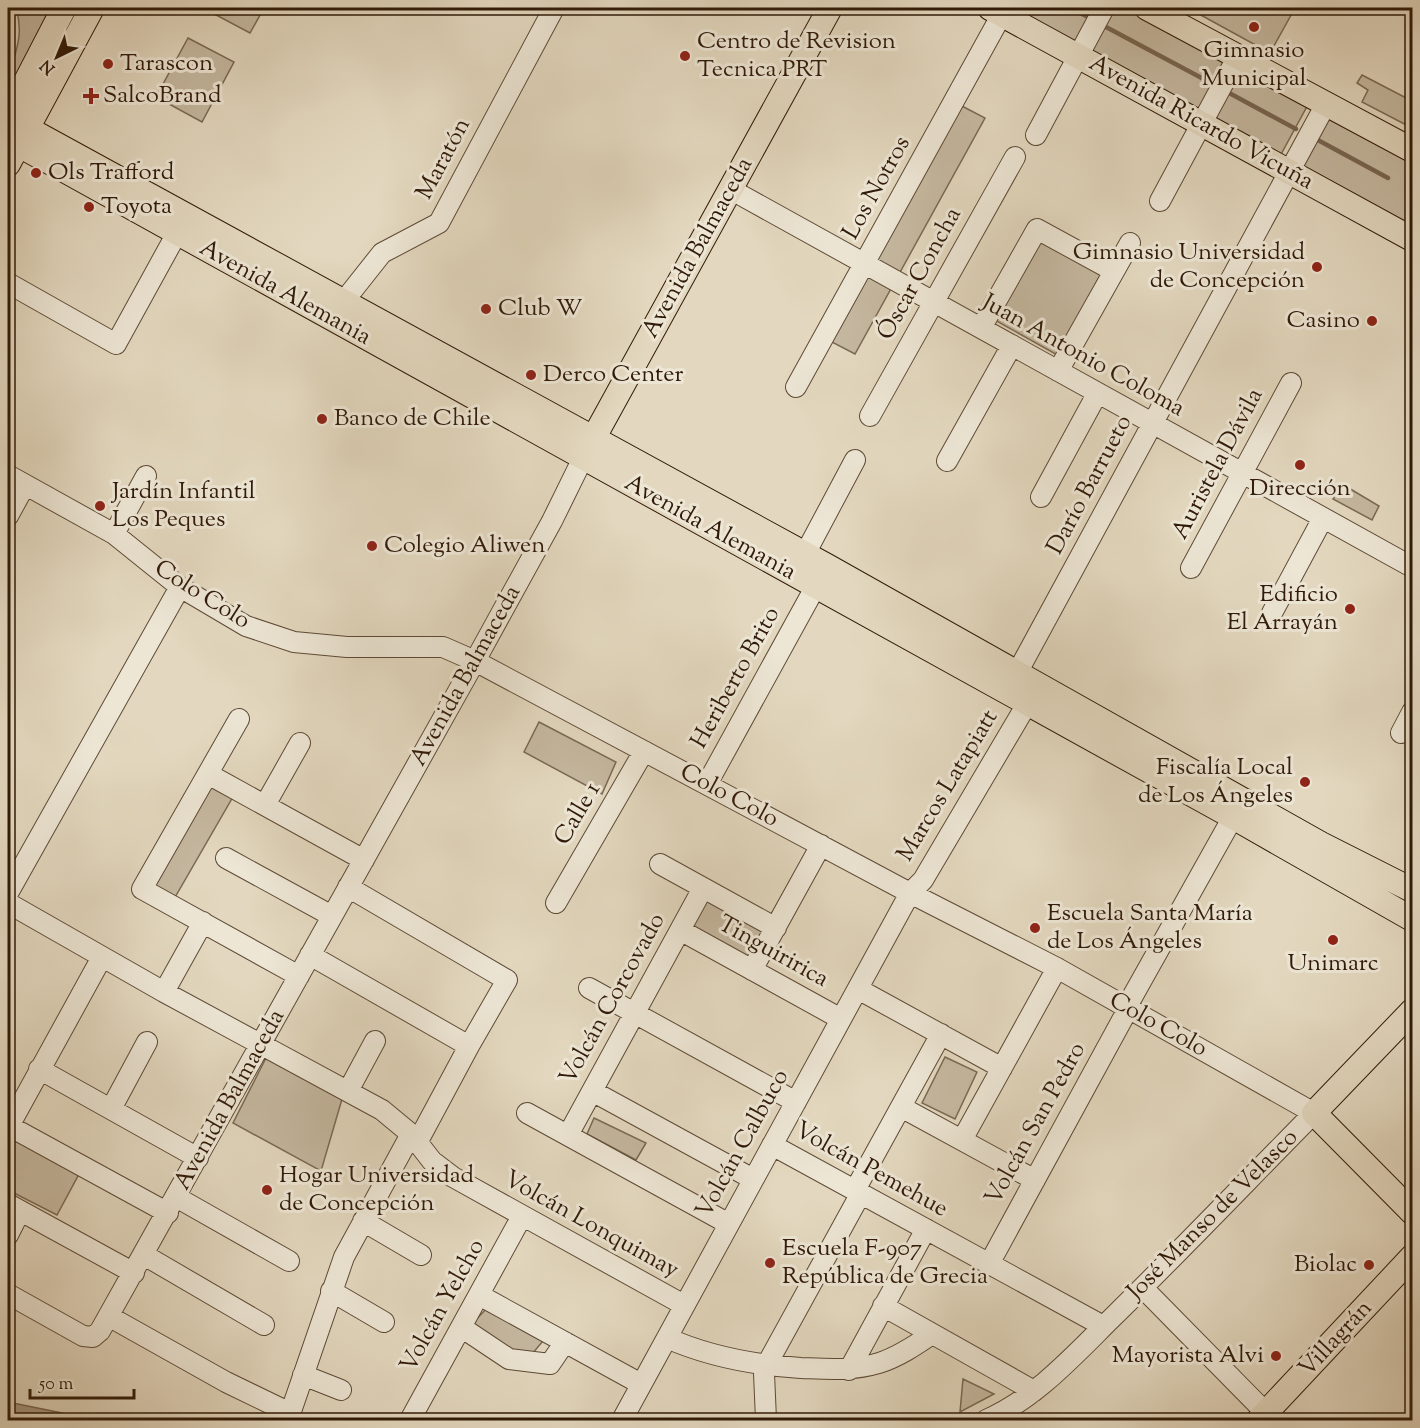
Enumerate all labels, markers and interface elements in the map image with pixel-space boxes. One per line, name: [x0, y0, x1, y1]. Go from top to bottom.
marker: Gimnasio Municipal: [1247, 20, 1261, 34]
place label: Centro de Revision Tecnica PRT: [697, 25, 896, 87]
north arrow: [27, 27, 87, 87]
place label: Gimnasio Municipal: [1201, 34, 1307, 96]
place label: Tarascon: [120, 47, 213, 81]
street label: Avenida Ricardo Vicuña: [1082, 47, 1320, 199]
marker: Centro de Revision Tecnica PRT: [678, 49, 692, 63]
text: N: [36, 53, 61, 79]
marker: Tarascon: [101, 57, 115, 71]
place label: SalcoBrand: [103, 79, 222, 113]
marker: SalcoBrand: [84, 89, 98, 103]
street label: Maratón: [408, 112, 480, 206]
street label: Los Notros: [835, 130, 919, 246]
street label: Avenida Balmaceda: [634, 151, 762, 345]
place label: Ols Trafford: [48, 156, 175, 190]
marker: Ols Trafford: [29, 166, 43, 180]
place label: Toyota: [101, 190, 172, 224]
marker: Toyota: [82, 200, 96, 214]
street label: Óscar Concha: [869, 201, 971, 347]
street label: Avenida Alemania: [193, 232, 377, 354]
place label: Gimnasio Universidad de Concepción: [1073, 236, 1305, 298]
marker: Gimnasio Universidad de Concepción: [1310, 260, 1324, 274]
street label: Juan Antonio Coloma: [974, 285, 1191, 426]
place label: Club W: [498, 292, 583, 326]
marker: Club W: [479, 302, 493, 316]
place label: Casino: [1287, 304, 1360, 338]
marker: Casino: [1365, 314, 1379, 328]
place label: Derco Center: [543, 358, 683, 392]
marker: Derco Center: [524, 368, 538, 382]
street label: Auristela Dávila: [1164, 382, 1272, 546]
place label: Banco de Chile: [334, 402, 491, 436]
street label: Darío Barrueto: [1039, 409, 1141, 561]
marker: Banco de Chile: [315, 412, 329, 426]
marker: Dirección: [1293, 458, 1307, 472]
street label: Avenida Alemania: [618, 467, 802, 589]
place label: Dirección: [1249, 472, 1351, 506]
place label: Jardín Infantil Los Peques: [110, 475, 256, 537]
marker: Jardín Infantil Los Peques: [93, 499, 107, 513]
place label: Colegio Aliwen: [384, 529, 545, 563]
marker: Colegio Aliwen: [365, 539, 379, 553]
street label: Colo Colo: [147, 552, 257, 638]
place label: Edificio El Arrayán: [1227, 578, 1338, 640]
street label: Avenida Balmaceda: [402, 579, 530, 773]
street label: Heriberto Brito: [683, 601, 789, 755]
marker: Edificio El Arrayán: [1343, 602, 1357, 616]
street label: Marcos Latapiatt: [889, 704, 1007, 868]
place label: Fiscalía Local de Los Ángeles: [1138, 751, 1293, 813]
street label: Colo Colo: [673, 756, 785, 836]
marker: Fiscalía Local de Los Ángeles: [1298, 775, 1312, 789]
street label: Calle 1: [546, 776, 610, 852]
place label: Escuela Santa María de Los Ángeles: [1047, 897, 1253, 959]
street label: Volcán Corcovado: [552, 907, 674, 1091]
street label: Tinguiririca: [711, 908, 835, 996]
marker: Escuela Santa María de Los Ángeles: [1028, 921, 1042, 935]
marker: Unimarc: [1326, 933, 1340, 947]
place label: Unimarc: [1288, 947, 1379, 981]
street label: Colo Colo: [1103, 984, 1213, 1066]
street label: Avenida Balmaceda: [166, 1003, 294, 1197]
street label: Volcán San Pedro: [977, 1036, 1095, 1212]
street label: Volcán Calbuco: [688, 1063, 798, 1225]
street label: Volcán Pemehue: [788, 1114, 954, 1226]
street label: José Manso de Velasco: [1118, 1122, 1306, 1310]
place label: Hogar Universidad de Concepción: [279, 1159, 475, 1221]
street label: Volcán Lonquimay: [497, 1163, 685, 1287]
marker: Hogar Universidad de Concepción: [260, 1183, 274, 1197]
place label: Escuela F-907 República de Grecia: [782, 1232, 988, 1294]
street label: Volcán Yelcho: [392, 1233, 494, 1379]
place label: Biolac: [1294, 1248, 1357, 1282]
marker: Escuela F-907 República de Grecia: [763, 1256, 777, 1270]
marker: Biolac: [1362, 1258, 1376, 1272]
street label: Villagrán: [1291, 1293, 1381, 1385]
place label: Mayorista Alvi: [1112, 1339, 1264, 1373]
marker: Mayorista Alvi: [1269, 1349, 1283, 1363]
scale bar: [30, 1362, 134, 1400]
text: 50 m: [38, 1372, 74, 1398]

